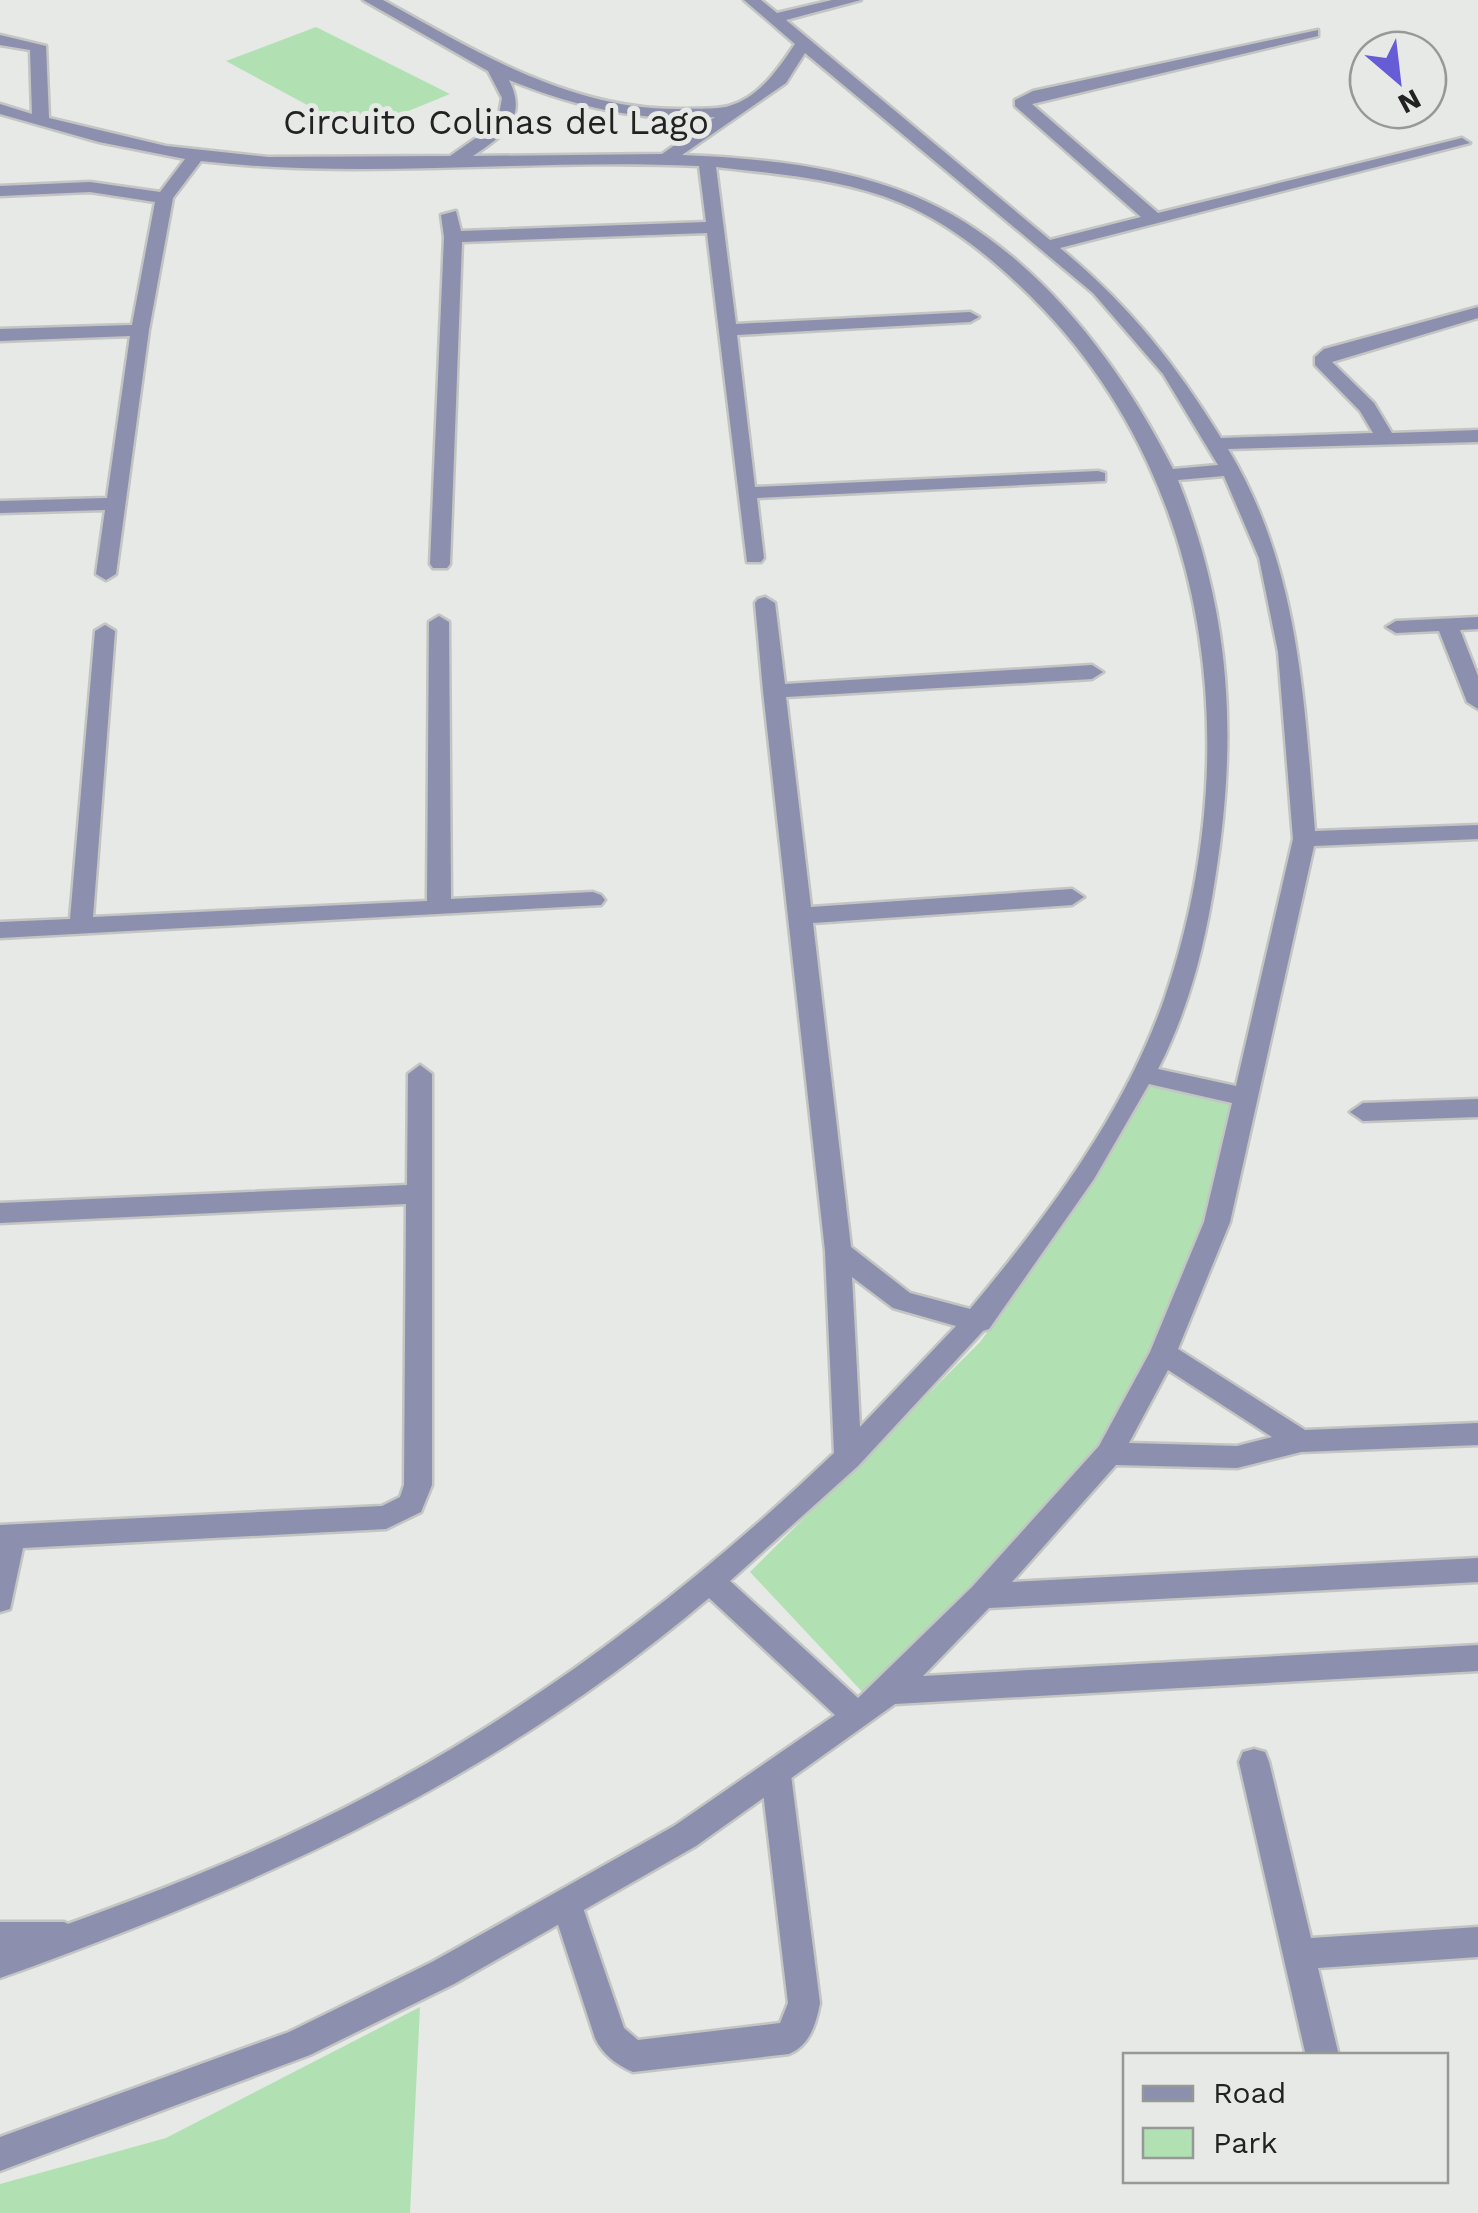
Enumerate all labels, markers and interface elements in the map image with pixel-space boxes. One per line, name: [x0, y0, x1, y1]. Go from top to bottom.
north arrow: [1348, 30, 1448, 130]
text: N: [1393, 82, 1426, 121]
street label: Circuito Colinas del Lago: [283, 101, 709, 143]
legend: [1123, 2053, 1448, 2183]
text: Road: [1213, 2075, 1286, 2110]
text: Park: [1213, 2125, 1278, 2160]

